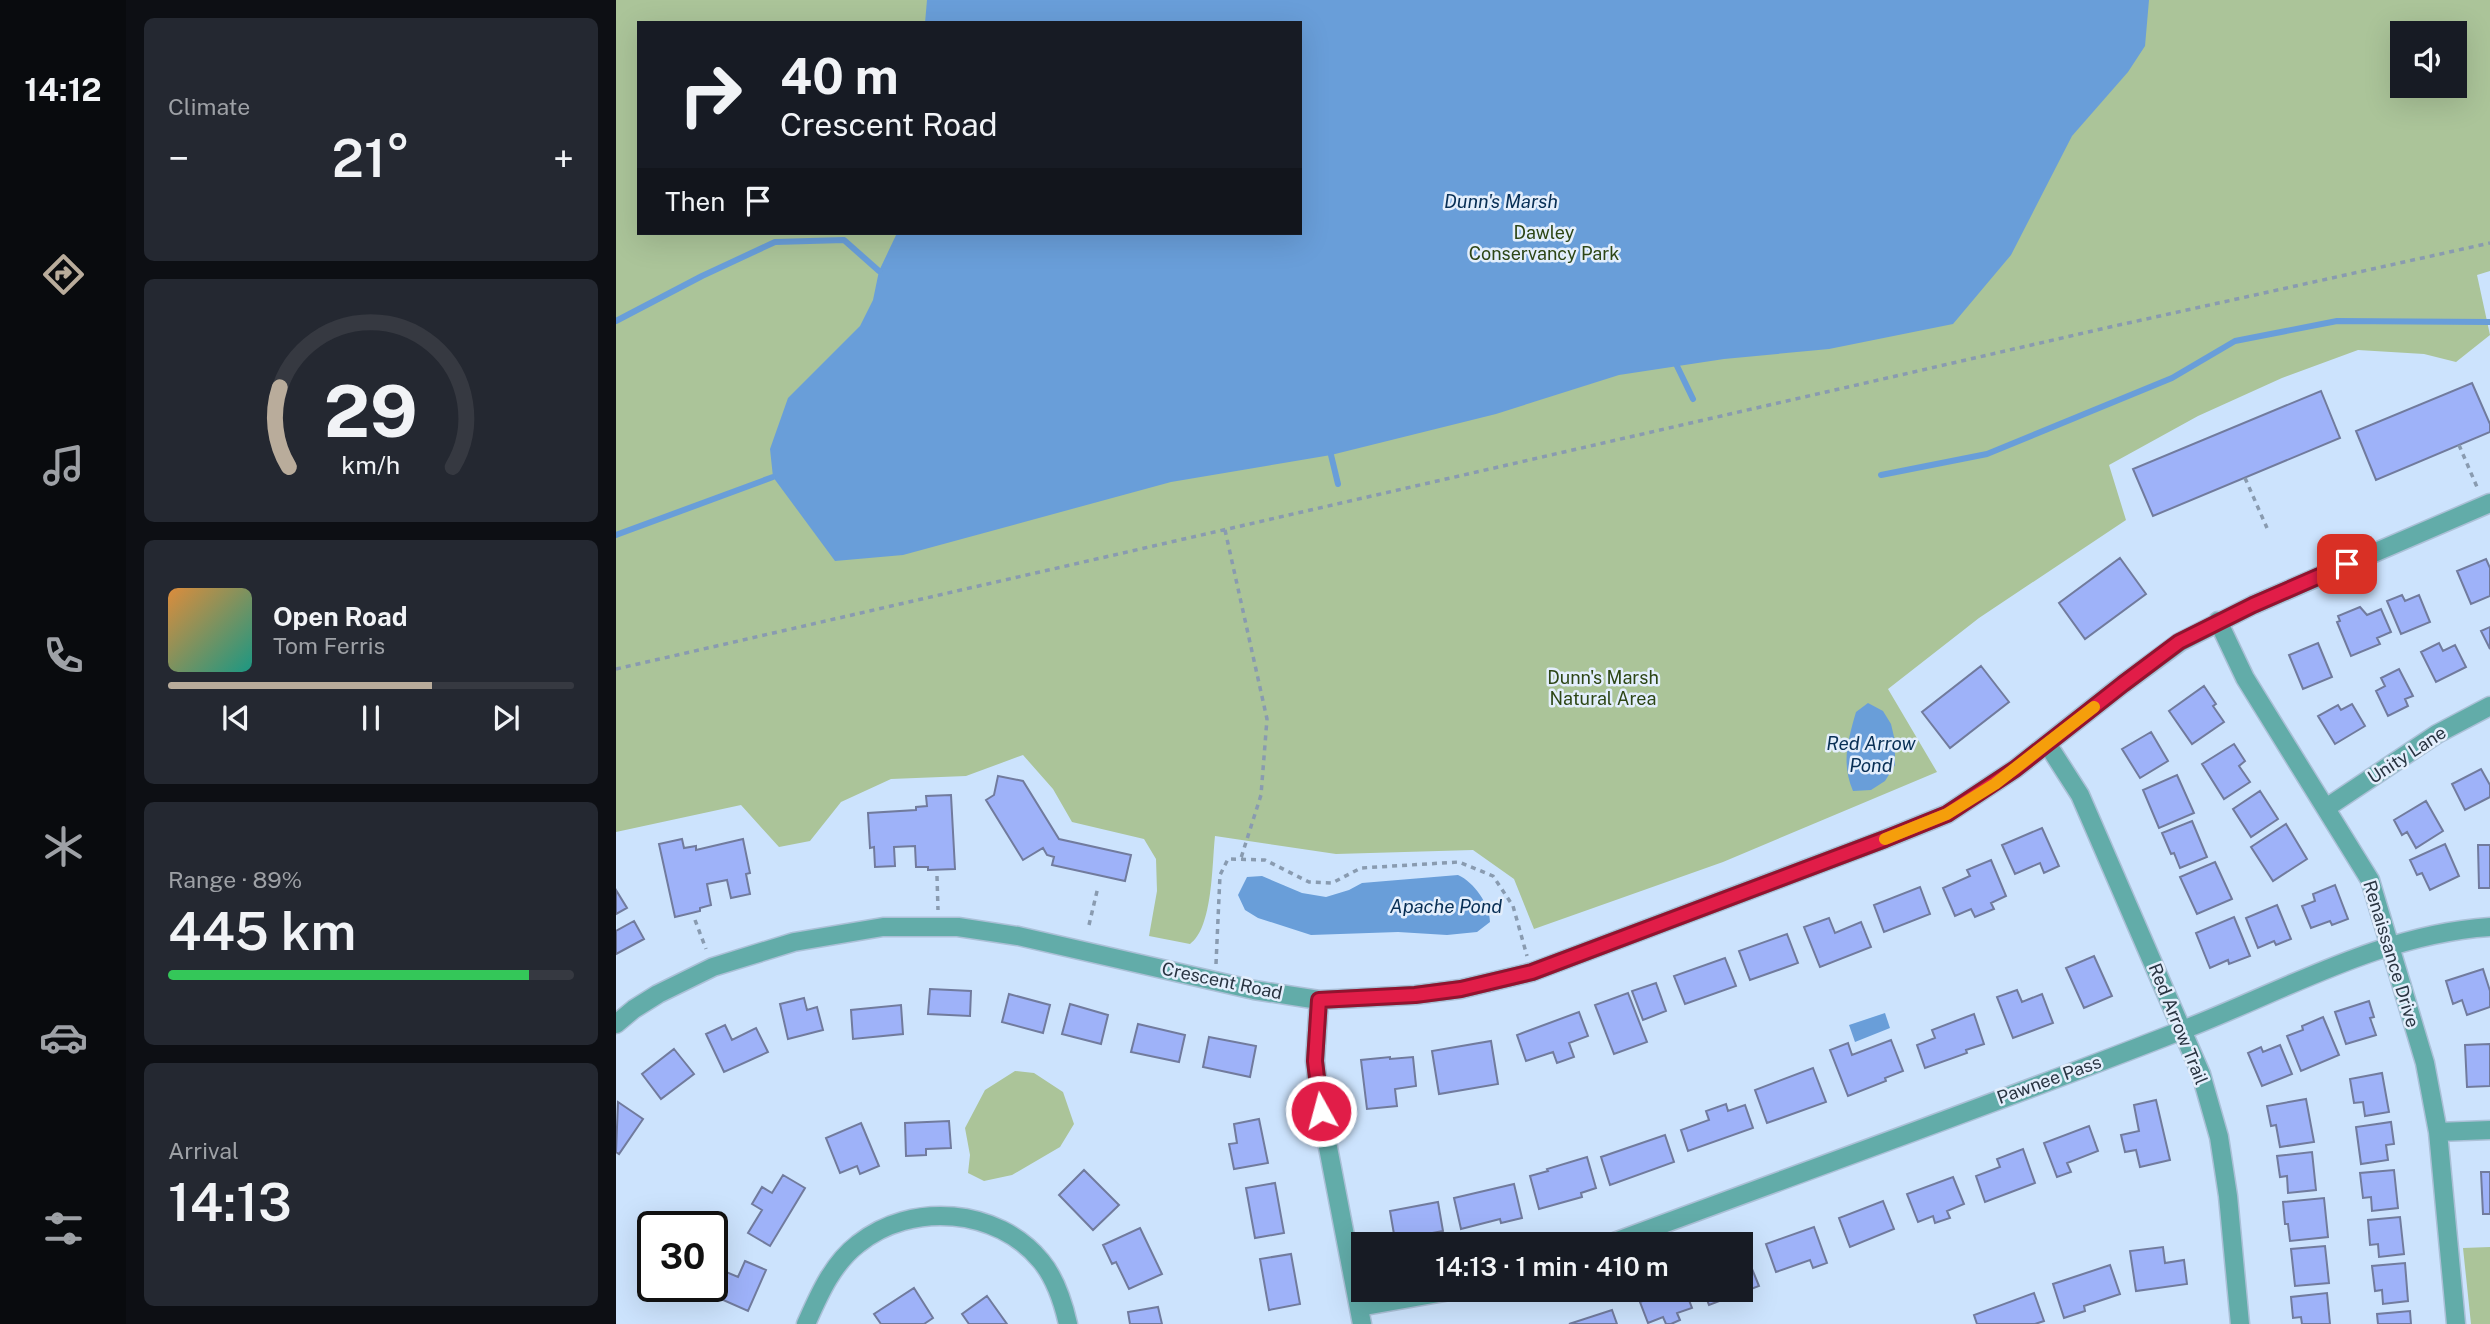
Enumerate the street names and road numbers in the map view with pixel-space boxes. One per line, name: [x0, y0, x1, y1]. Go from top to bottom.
street label: Unity Lane: [2364, 722, 2450, 788]
street label: Renaissance Drive: [2359, 878, 2424, 1030]
street label: Crescent Road: [1160, 958, 1284, 1004]
street label: Red Arrow Trail: [2145, 960, 2212, 1088]
street label: Pawnee Pass: [1994, 1051, 2104, 1108]

